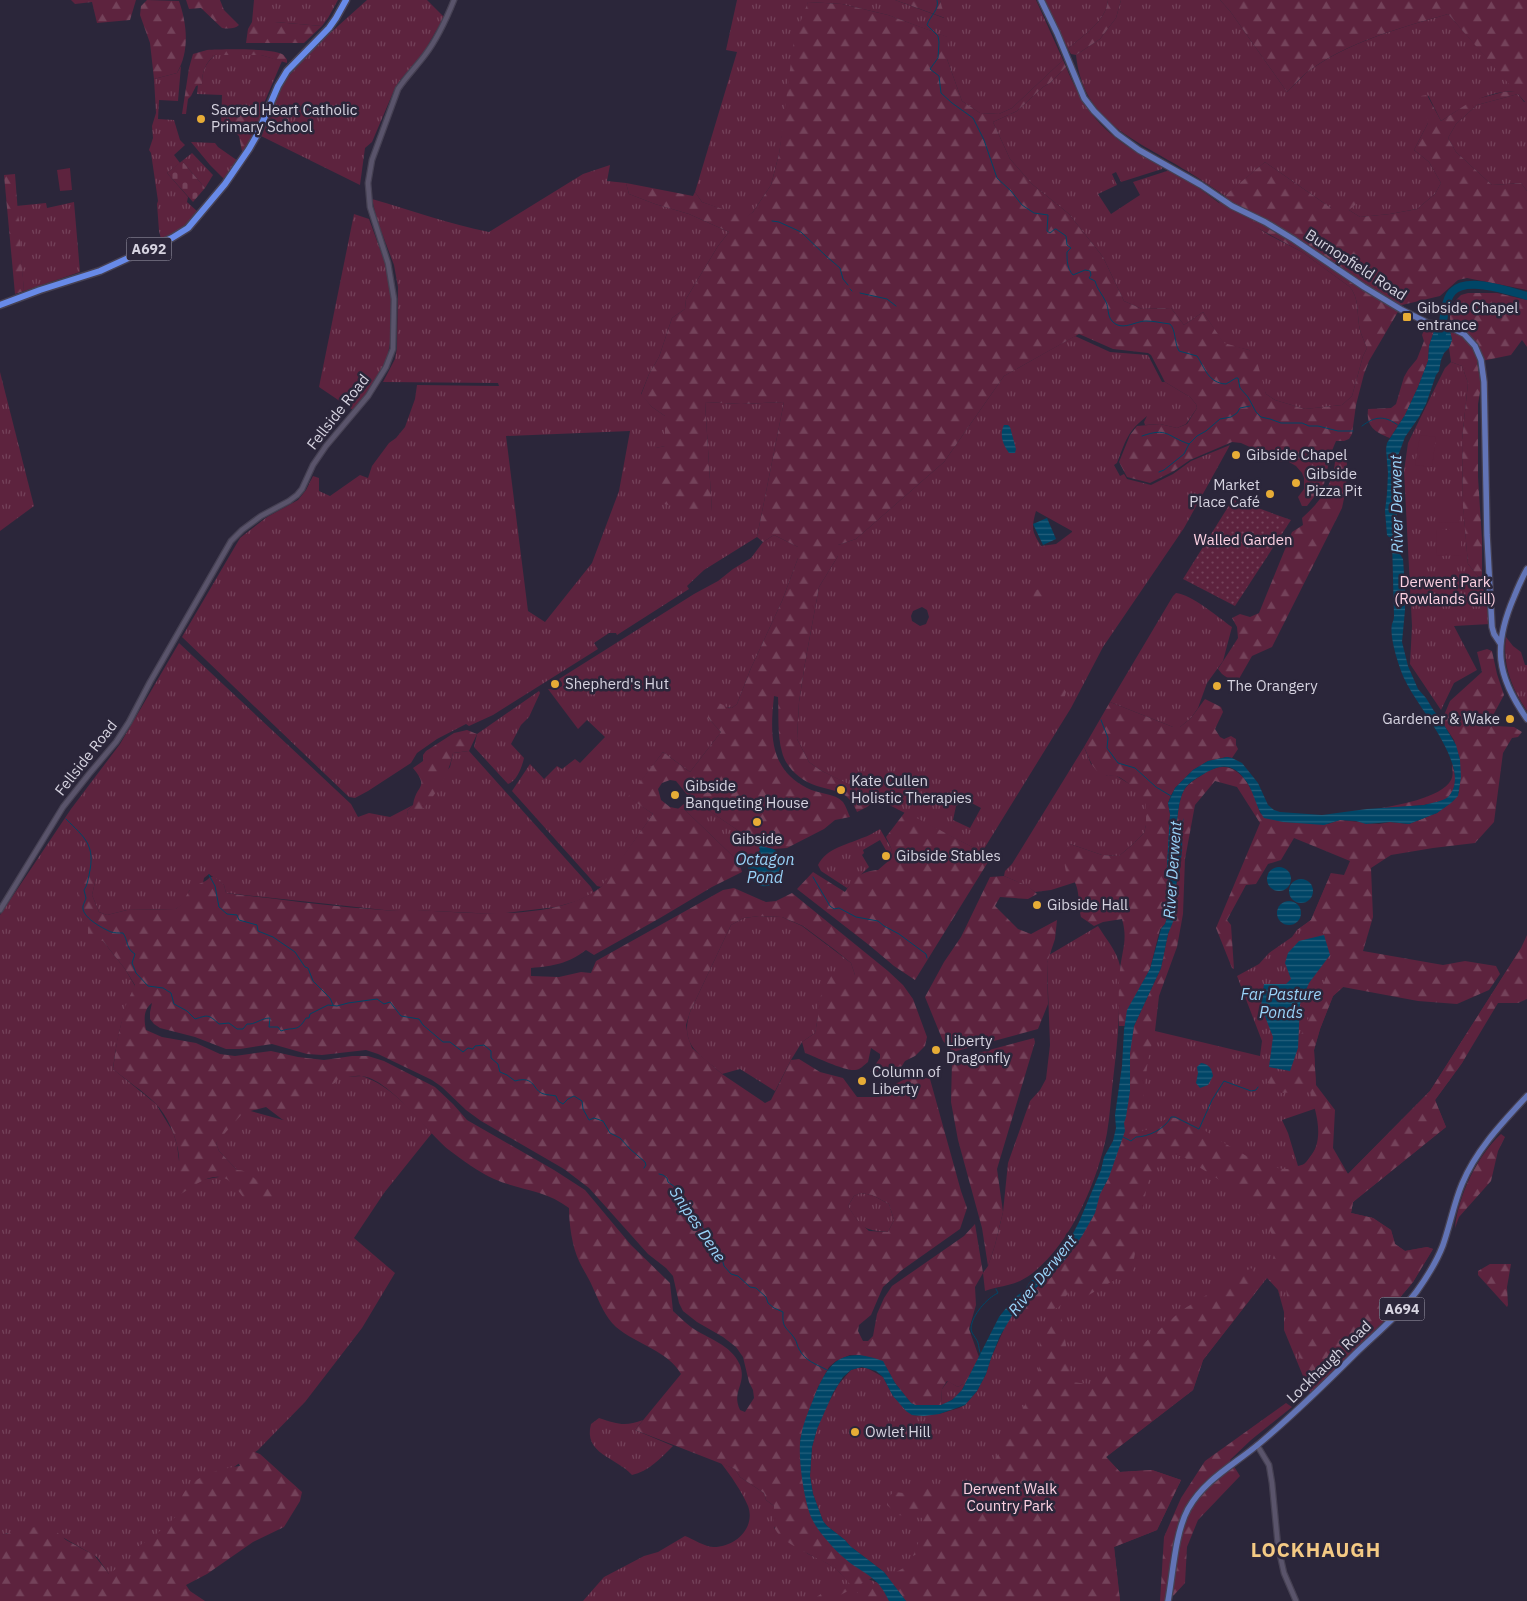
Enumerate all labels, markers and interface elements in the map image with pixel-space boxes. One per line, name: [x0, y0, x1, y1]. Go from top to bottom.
place label: Sacred Heart Catholic Primary School: [211, 100, 358, 136]
marker: Sacred Heart Catholic Primary School: [195, 113, 207, 125]
street label: Burnopfield Road: [1302, 225, 1410, 304]
road number: A692: [126, 238, 172, 260]
place label: Gibside Chapel entrance: [1417, 298, 1518, 334]
marker: Gibside Chapel entrance: [1401, 311, 1413, 323]
street label: Fellside Road: [302, 370, 373, 453]
place label: Gibside Chapel: [1246, 445, 1347, 464]
marker: Gibside Chapel: [1230, 449, 1242, 461]
water label: River Derwent: [1385, 454, 1407, 553]
place label: Gibside Pizza Pit: [1306, 464, 1362, 500]
place label: Market Place Café: [1189, 475, 1260, 511]
marker: Gibside Pizza Pit: [1290, 477, 1302, 489]
marker: Market Place Café: [1264, 488, 1276, 500]
park label: Walled Garden: [1193, 530, 1293, 549]
park label: Derwent Park (Rowlands Gill): [1394, 572, 1496, 608]
place label: Shepherd's Hut: [565, 674, 669, 693]
place label: The Orangery: [1227, 676, 1318, 695]
marker: Shepherd's Hut: [549, 678, 561, 690]
marker: The Orangery: [1211, 680, 1223, 692]
place label: Gardener & Wake: [1382, 709, 1500, 728]
marker: Gardener & Wake: [1504, 713, 1516, 725]
street label: Fellside Road: [50, 716, 121, 799]
place label: Kate Cullen Holistic Therapies: [851, 771, 972, 807]
place label: Gibside Banqueting House: [685, 776, 809, 812]
marker: Kate Cullen Holistic Therapies: [835, 784, 847, 796]
marker: Gibside Banqueting House: [669, 789, 681, 801]
marker: Gibside: [751, 816, 763, 828]
water label: River Derwent: [1159, 820, 1185, 920]
place label: Gibside: [732, 829, 782, 848]
place label: Gibside Stables: [896, 846, 1001, 865]
water label: Octagon Pond: [735, 849, 795, 887]
marker: Gibside Stables: [880, 850, 892, 862]
place label: Gibside Hall: [1047, 895, 1128, 914]
marker: Gibside Hall: [1031, 899, 1043, 911]
water label: Far Pasture Ponds: [1241, 984, 1321, 1022]
place label: Liberty Dragonfly: [946, 1031, 1011, 1067]
marker: Liberty Dragonfly: [930, 1044, 942, 1056]
place label: Column of Liberty: [872, 1062, 941, 1098]
marker: Column of Liberty: [856, 1075, 868, 1087]
water label: Snipes Dene: [665, 1182, 731, 1266]
water label: River Derwent: [1003, 1230, 1081, 1319]
road number: A694: [1380, 1298, 1424, 1320]
street label: Lockhaugh Road: [1282, 1316, 1375, 1407]
place label: Owlet Hill: [865, 1422, 931, 1441]
marker: Owlet Hill: [849, 1426, 861, 1438]
park label: Derwent Walk Country Park: [963, 1479, 1057, 1515]
district label: LOCKHAUGH: [1251, 1536, 1381, 1563]

